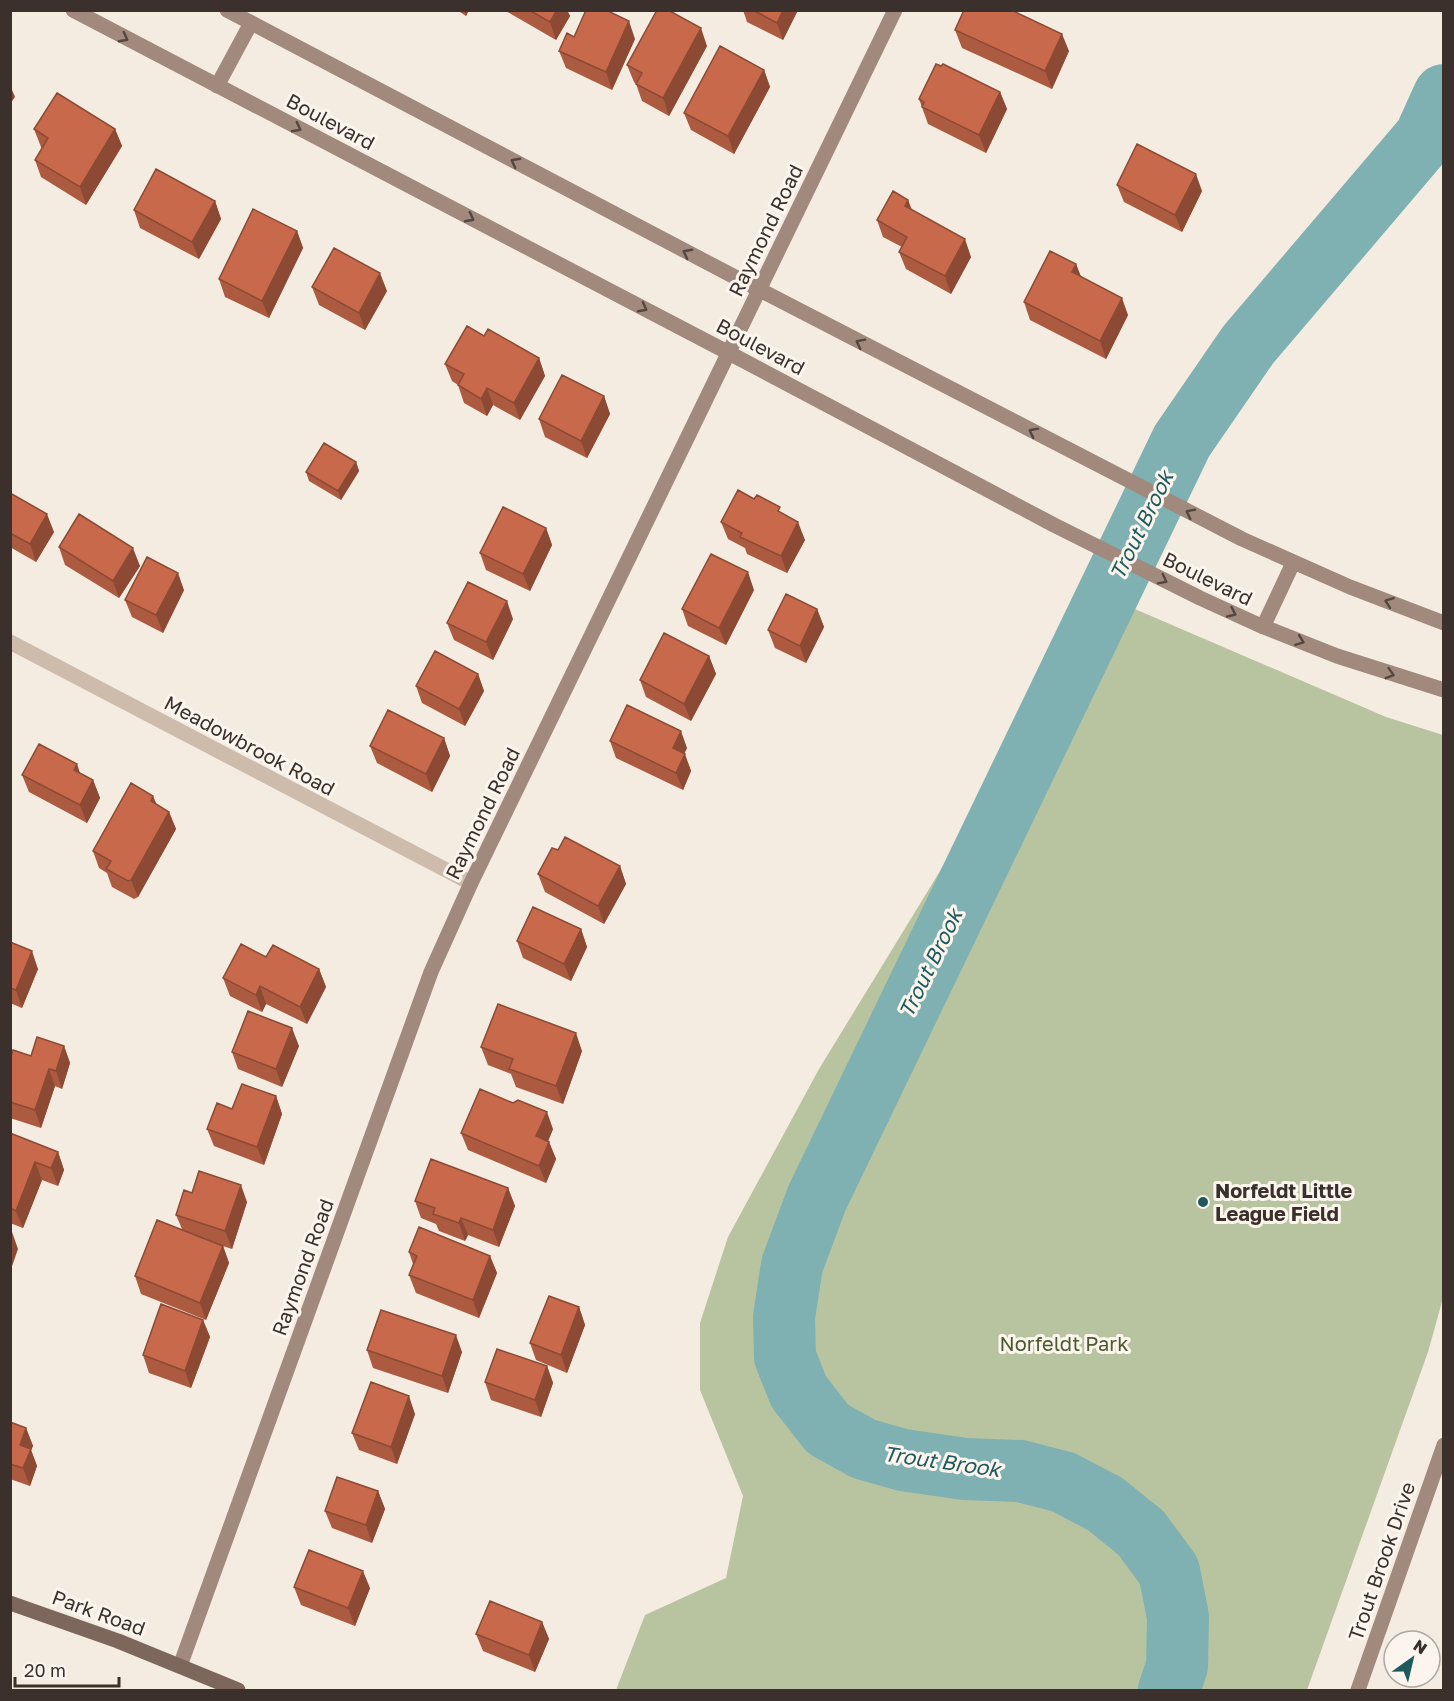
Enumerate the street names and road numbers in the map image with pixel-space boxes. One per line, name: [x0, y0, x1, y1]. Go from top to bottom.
street label: Boulevard: [283, 88, 379, 154]
street label: Raymond Road: [723, 160, 807, 300]
street label: Boulevard: [713, 313, 809, 379]
street label: Boulevard: [1159, 546, 1257, 610]
street label: Meadowbrook Road: [161, 690, 339, 800]
street label: Raymond Road: [440, 743, 524, 883]
street label: Raymond Road: [266, 1195, 338, 1339]
street label: Trout Brook Drive: [1343, 1479, 1419, 1643]
street label: Park Road: [49, 1584, 149, 1640]

